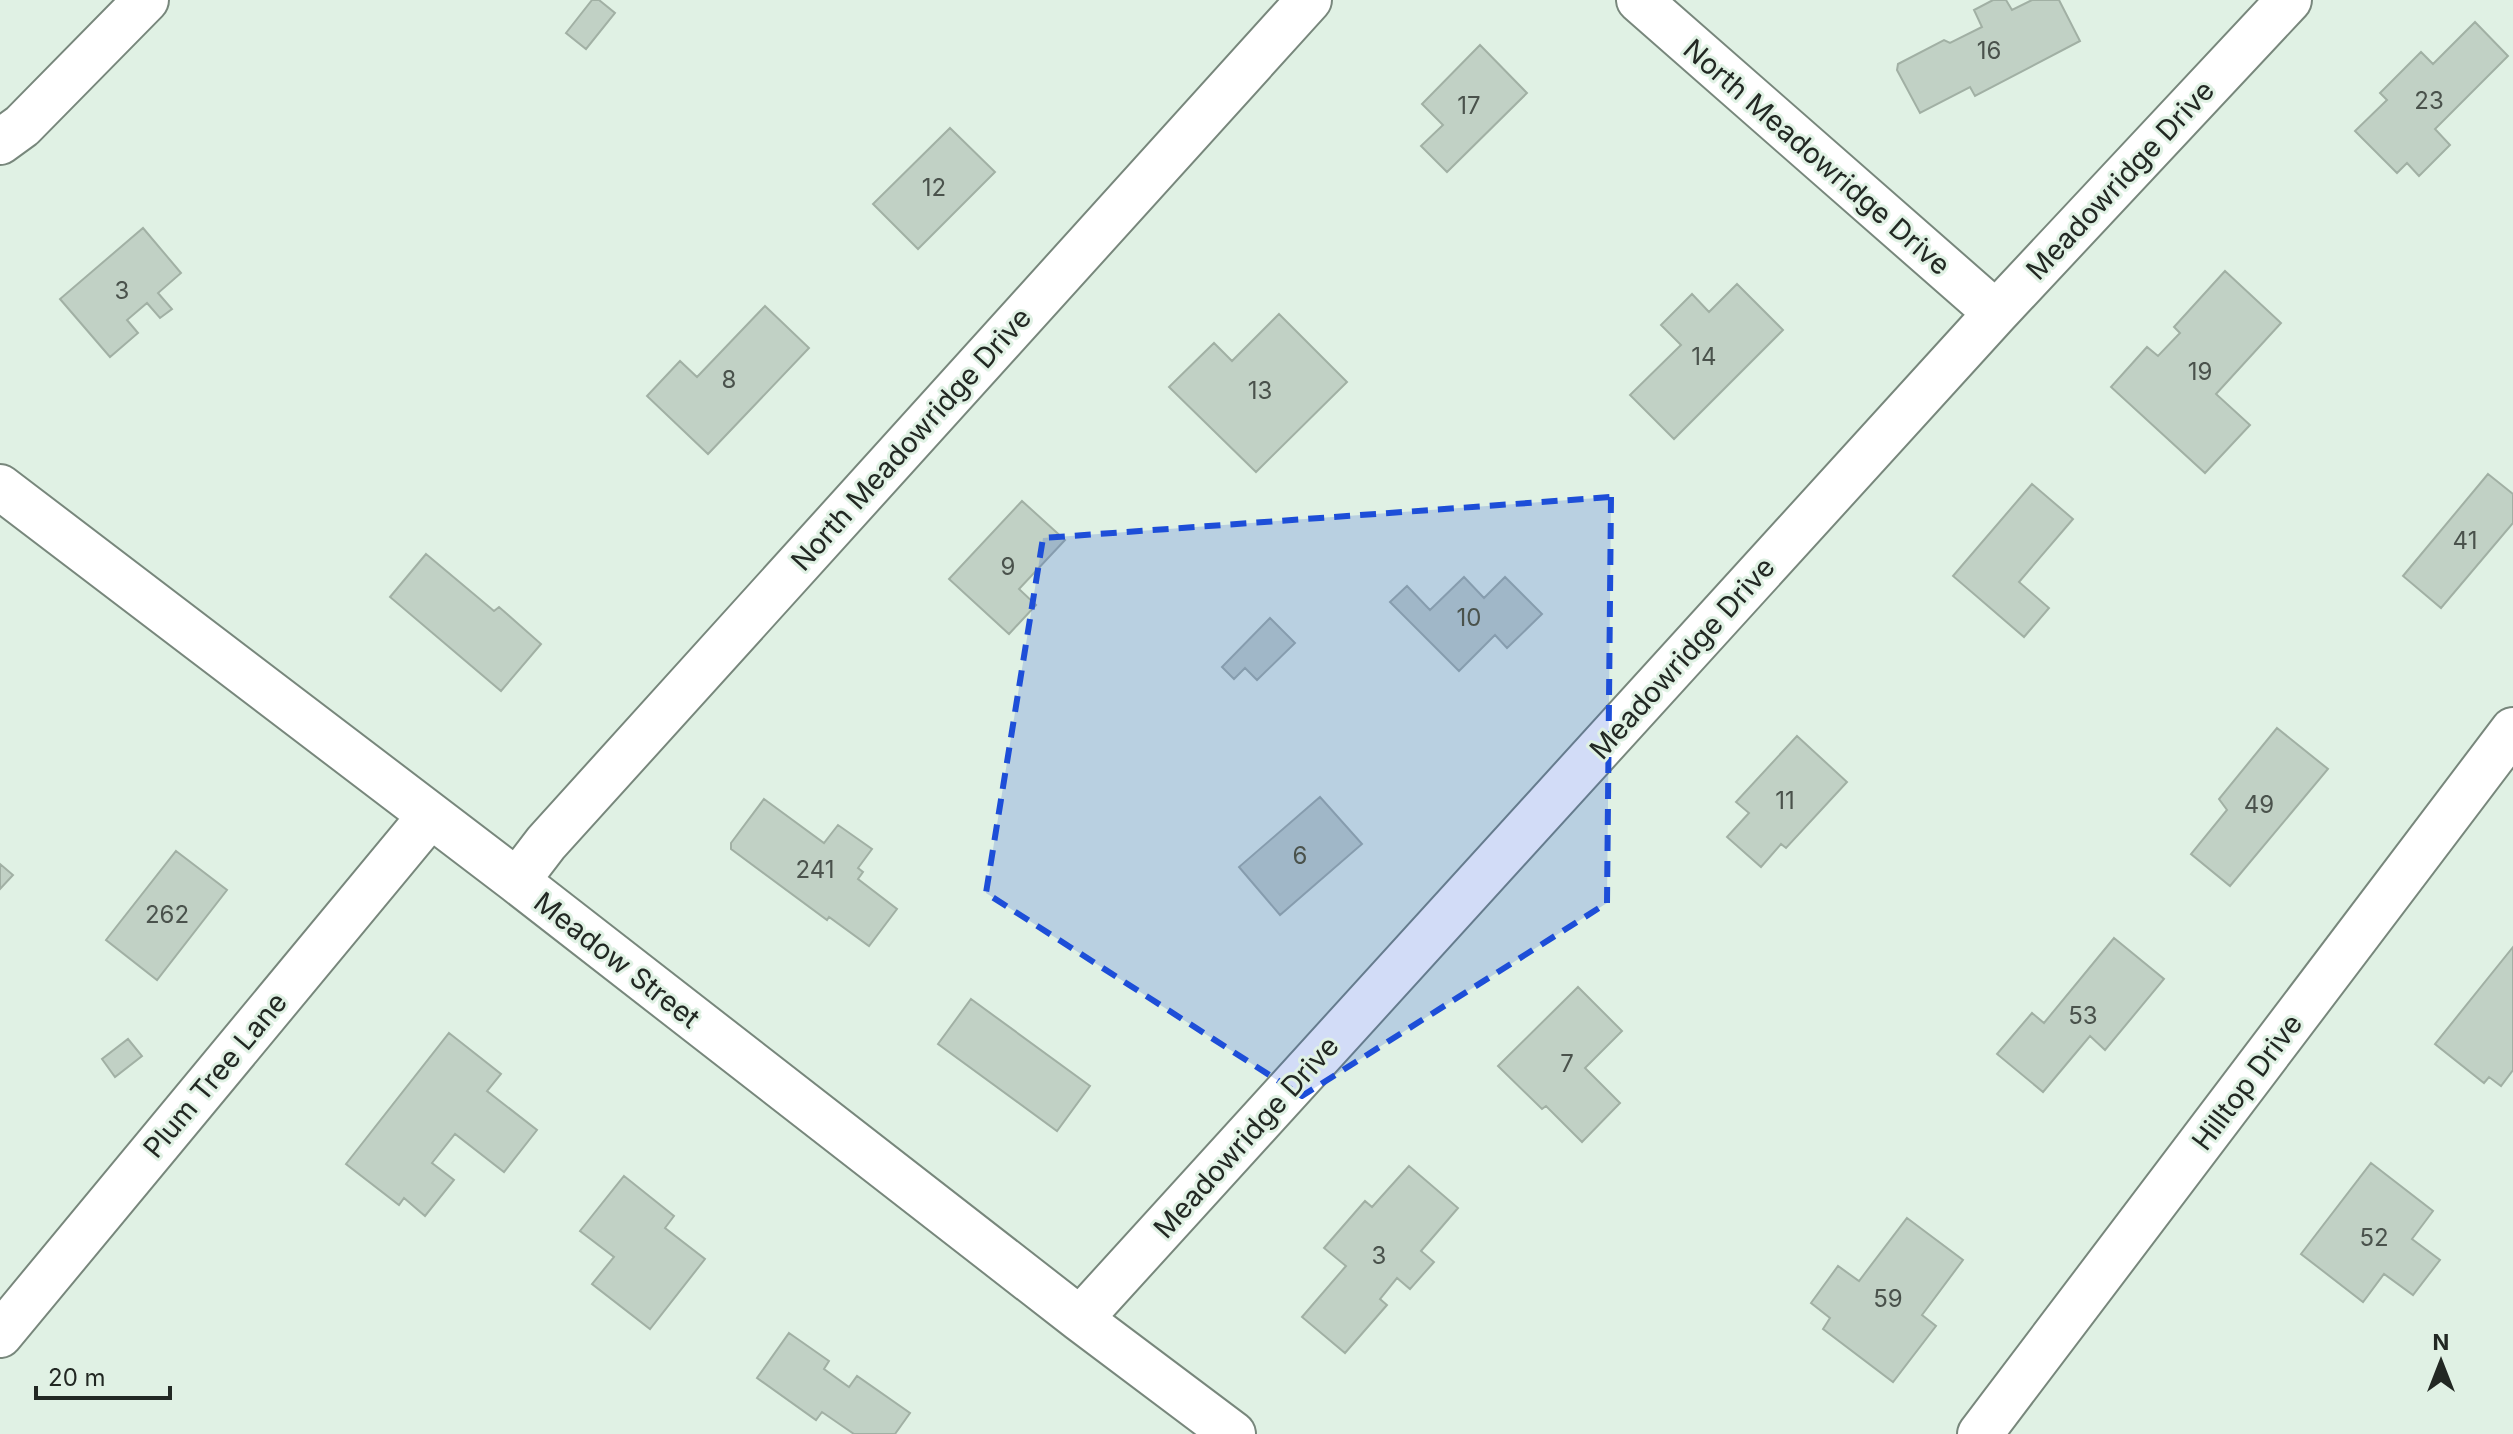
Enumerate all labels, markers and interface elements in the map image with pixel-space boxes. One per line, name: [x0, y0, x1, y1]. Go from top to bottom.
street label: North Meadowridge Drive: [1677, 32, 1957, 282]
house number: 16: [1977, 36, 2001, 65]
street label: Meadowridge Drive: [2019, 73, 2221, 287]
house number: 23: [2414, 86, 2444, 115]
house number: 17: [1457, 91, 1481, 120]
house number: 12: [922, 173, 946, 202]
house number: 3: [115, 276, 129, 305]
street label: North Meadowridge Drive: [784, 300, 1038, 578]
house number: 14: [1691, 342, 1717, 371]
house number: 19: [2188, 357, 2212, 386]
house number: 8: [722, 365, 736, 394]
house number: 13: [1248, 376, 1272, 405]
house number: 41: [2453, 526, 2477, 555]
street label: Meadowridge Drive: [1582, 550, 1782, 766]
house number: 9: [1001, 552, 1015, 581]
house number: 10: [1457, 603, 1481, 632]
house number: 11: [1775, 786, 1795, 815]
house number: 49: [2244, 790, 2274, 819]
house number: 6: [1293, 841, 1307, 870]
house number: 241: [795, 855, 835, 884]
street label: Meadow Street: [527, 885, 707, 1035]
house number: 262: [145, 900, 189, 929]
street label: Plum Tree Lane: [136, 985, 294, 1165]
house number: 53: [2068, 1001, 2098, 1030]
street label: Hilltop Drive: [2185, 1007, 2309, 1157]
street label: Meadowridge Drive: [1146, 1029, 1346, 1245]
house number: 7: [1560, 1049, 1574, 1078]
house number: 52: [2359, 1223, 2389, 1252]
house number: 3: [1372, 1241, 1386, 1270]
house number: 59: [1873, 1284, 1903, 1313]
north arrow: [2401, 1322, 2481, 1402]
text: N: [2433, 1329, 2449, 1355]
scale bar: [36, 1350, 170, 1400]
text: 20 m: [48, 1363, 106, 1392]

